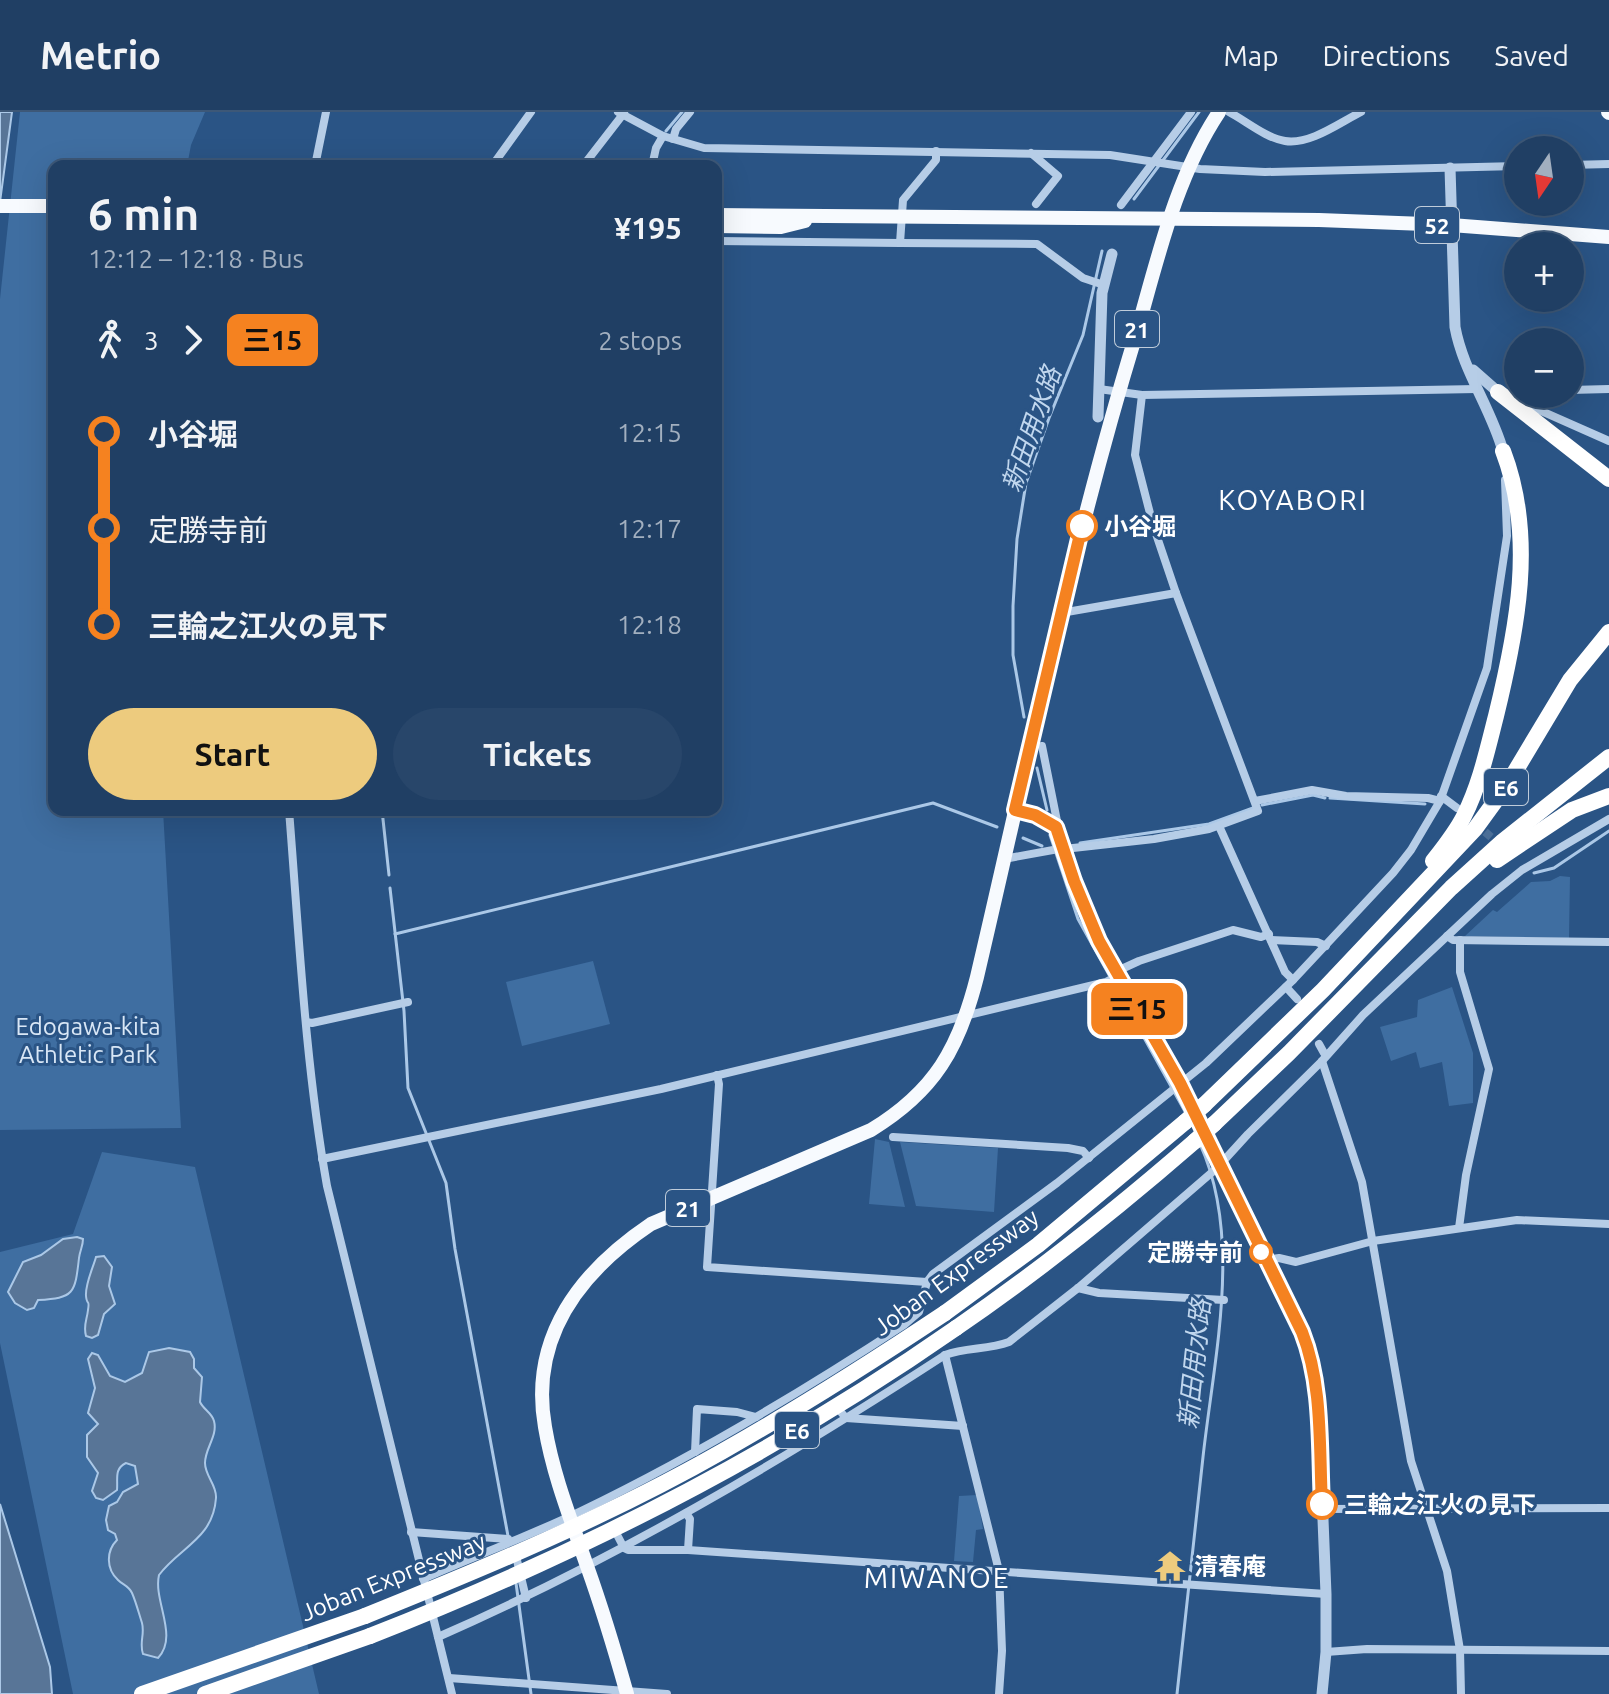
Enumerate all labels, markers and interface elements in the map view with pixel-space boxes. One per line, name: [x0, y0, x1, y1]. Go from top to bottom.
text: Metrio: [40, 34, 161, 76]
text: Map: [1223, 40, 1279, 71]
text: Directions: [1323, 40, 1450, 71]
text: Saved: [1494, 40, 1569, 71]
north arrow: [1504, 136, 1584, 216]
map controls: [1504, 136, 1584, 408]
text: 6 min: [88, 189, 199, 238]
road number: 52: [1415, 207, 1459, 243]
text: ¥195: [614, 211, 682, 245]
button: +: [1504, 232, 1584, 312]
text: 12:12 – 12:18 · Bus: [88, 244, 304, 273]
road number: 21: [1115, 311, 1159, 347]
icon: walk: [88, 318, 132, 362]
icon: forward: [171, 318, 215, 362]
text: 三15: [243, 324, 302, 355]
text: 3: [144, 326, 159, 355]
text: 2 stops: [598, 326, 682, 355]
button: −: [1504, 328, 1584, 408]
water label: 新田用水路: [996, 361, 1067, 495]
text: 小谷堀: [148, 417, 238, 451]
text: 12:15: [617, 418, 682, 447]
district label: KOYABORI: [1218, 484, 1368, 515]
marker: 小谷堀: [1067, 511, 1097, 541]
text: 定勝寺前: [148, 513, 268, 547]
place label: 小谷堀: [1104, 513, 1176, 540]
text: 12:17: [617, 514, 682, 543]
text: 三輪之江火の見下: [148, 609, 388, 643]
text: 12:18: [617, 610, 682, 639]
button: Start: [88, 708, 377, 800]
button: Tickets: [393, 708, 682, 800]
road number: E6: [1484, 769, 1528, 805]
line badge: 三15: [1091, 983, 1183, 1035]
text: 三15: [1107, 993, 1167, 1024]
park label: Edogawa-kita Athletic Park: [16, 1013, 160, 1068]
road number: 21: [666, 1190, 710, 1226]
street label: Joban Expressway: [868, 1203, 1044, 1341]
place label: 定勝寺前: [1147, 1239, 1243, 1266]
marker: 定勝寺前: [1250, 1241, 1272, 1263]
water label: 新田用水路: [1173, 1296, 1215, 1430]
road number: E6: [775, 1412, 819, 1448]
marker: 三輪之江火の見下: [1307, 1489, 1337, 1519]
place label: 三輪之江火の見下: [1344, 1491, 1536, 1518]
street label: Joban Expressway: [297, 1527, 490, 1626]
temple icon: 清春庵: [1153, 1549, 1187, 1583]
place label: 清春庵: [1194, 1553, 1266, 1580]
district label: MIWANOE: [864, 1562, 1010, 1593]

